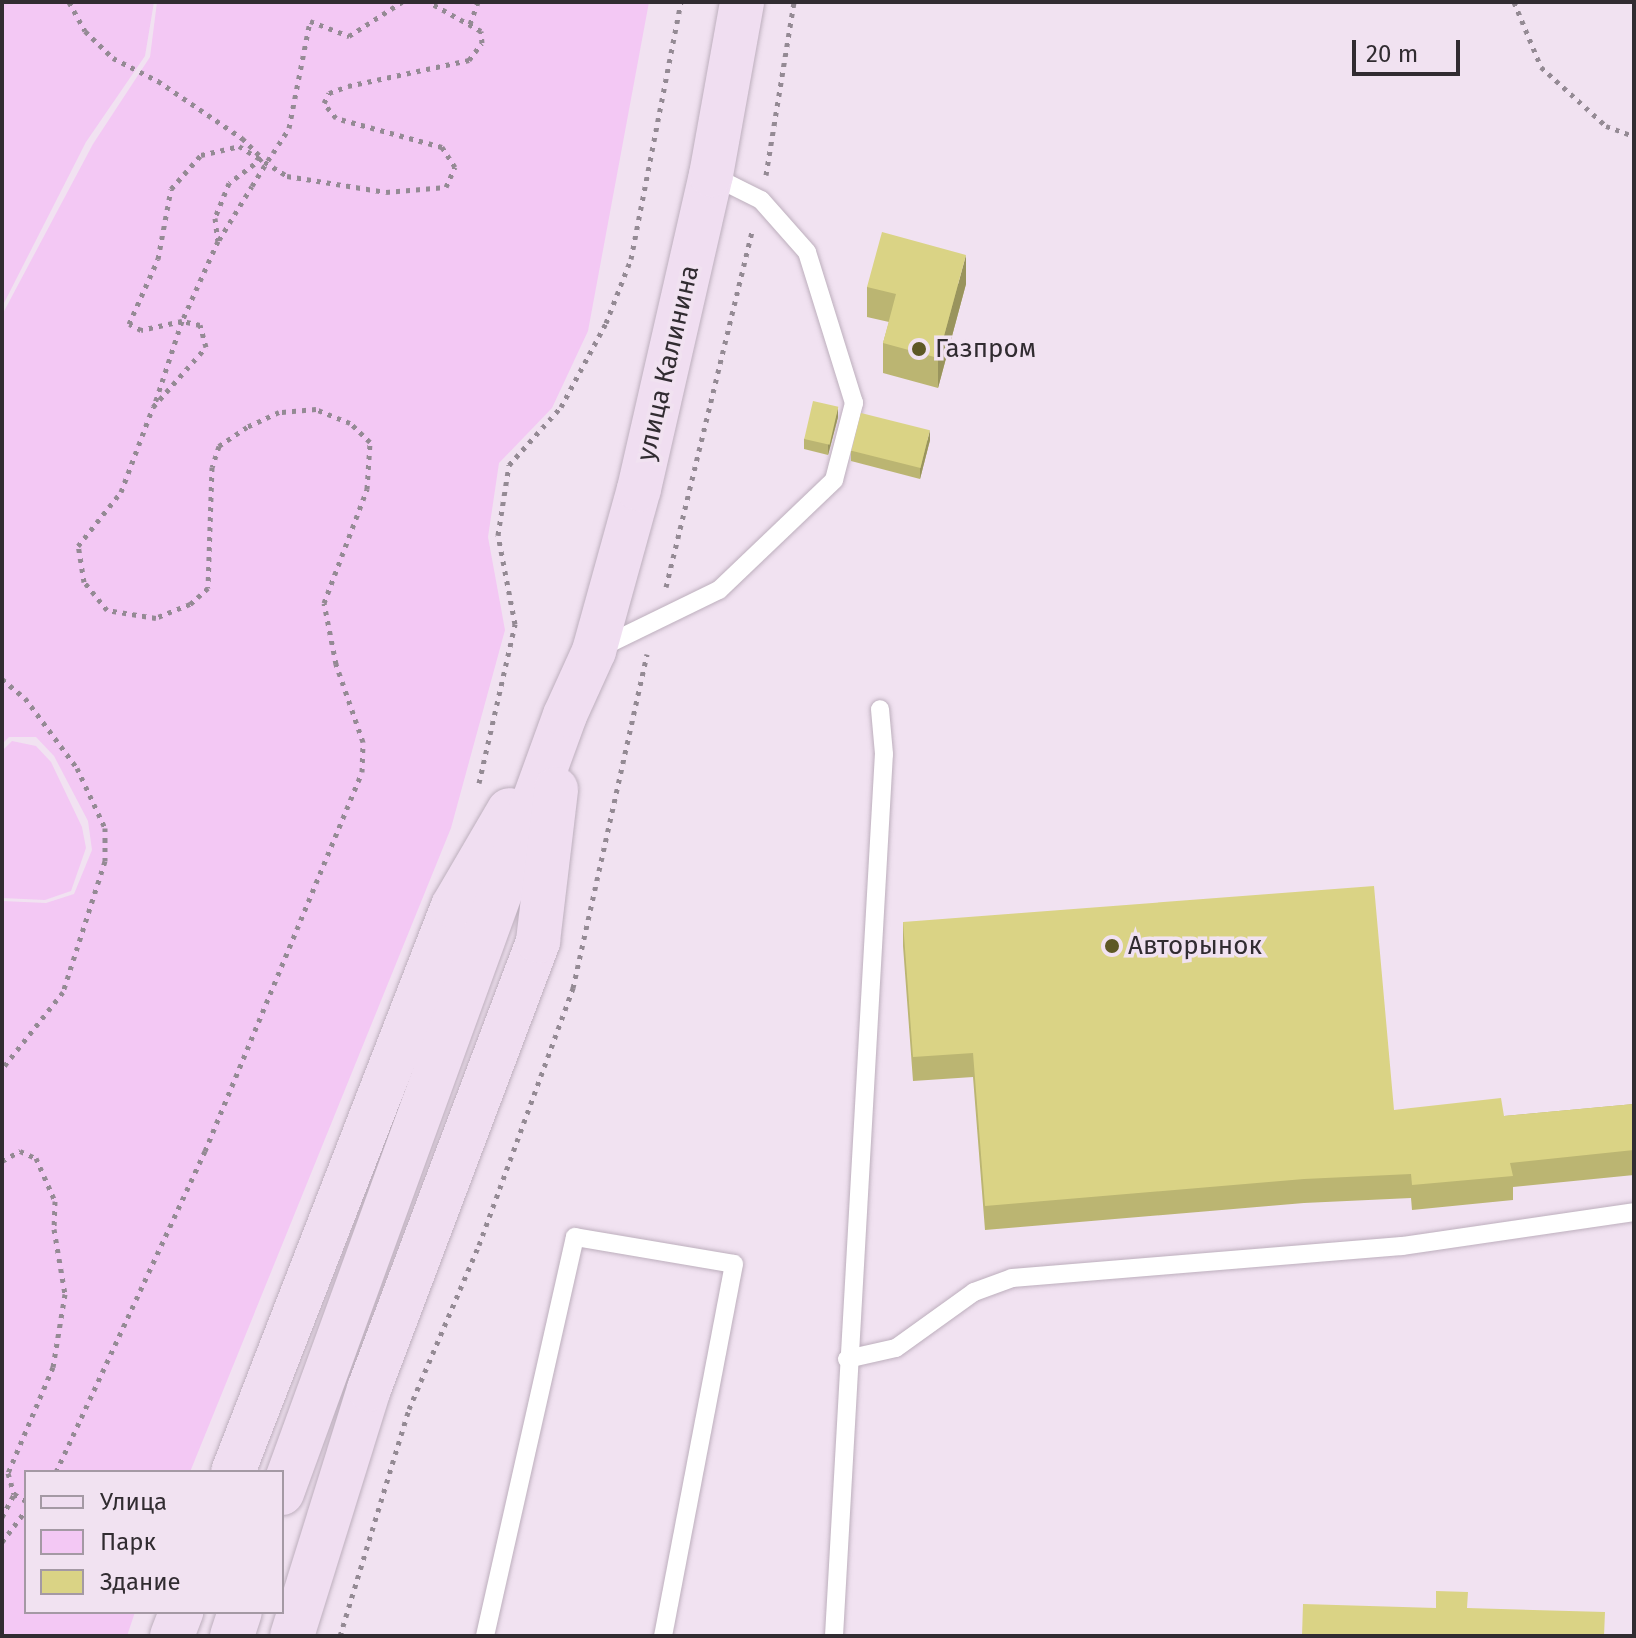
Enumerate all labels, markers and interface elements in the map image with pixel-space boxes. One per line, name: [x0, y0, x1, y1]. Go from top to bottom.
scale bar: [1356, 24, 1464, 74]
text: 20 m: [1366, 40, 1418, 68]
street label: улица Калинина: [630, 262, 706, 464]
place label: Газпром: [935, 333, 1036, 365]
marker: Газпром: [910, 340, 928, 358]
place label: Авторынок: [1128, 930, 1262, 962]
marker: Авторынок: [1103, 937, 1121, 955]
legend: [24, 1470, 284, 1614]
text: Улица: [100, 1488, 167, 1516]
text: Парк: [100, 1528, 156, 1556]
text: Здание: [100, 1568, 181, 1596]

